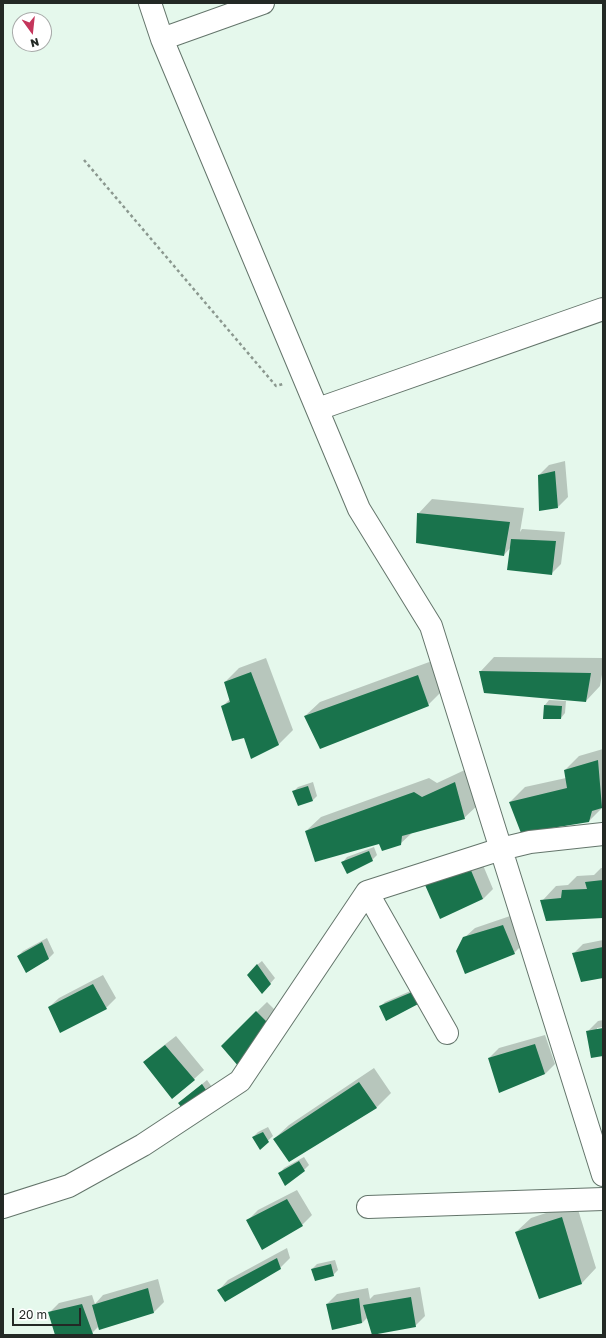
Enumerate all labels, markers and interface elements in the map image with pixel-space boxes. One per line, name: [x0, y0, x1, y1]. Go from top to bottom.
north arrow: [12, 12, 52, 52]
text: N: [29, 36, 41, 50]
scale bar: [14, 1300, 83, 1326]
text: 20 m: [19, 1307, 47, 1322]

